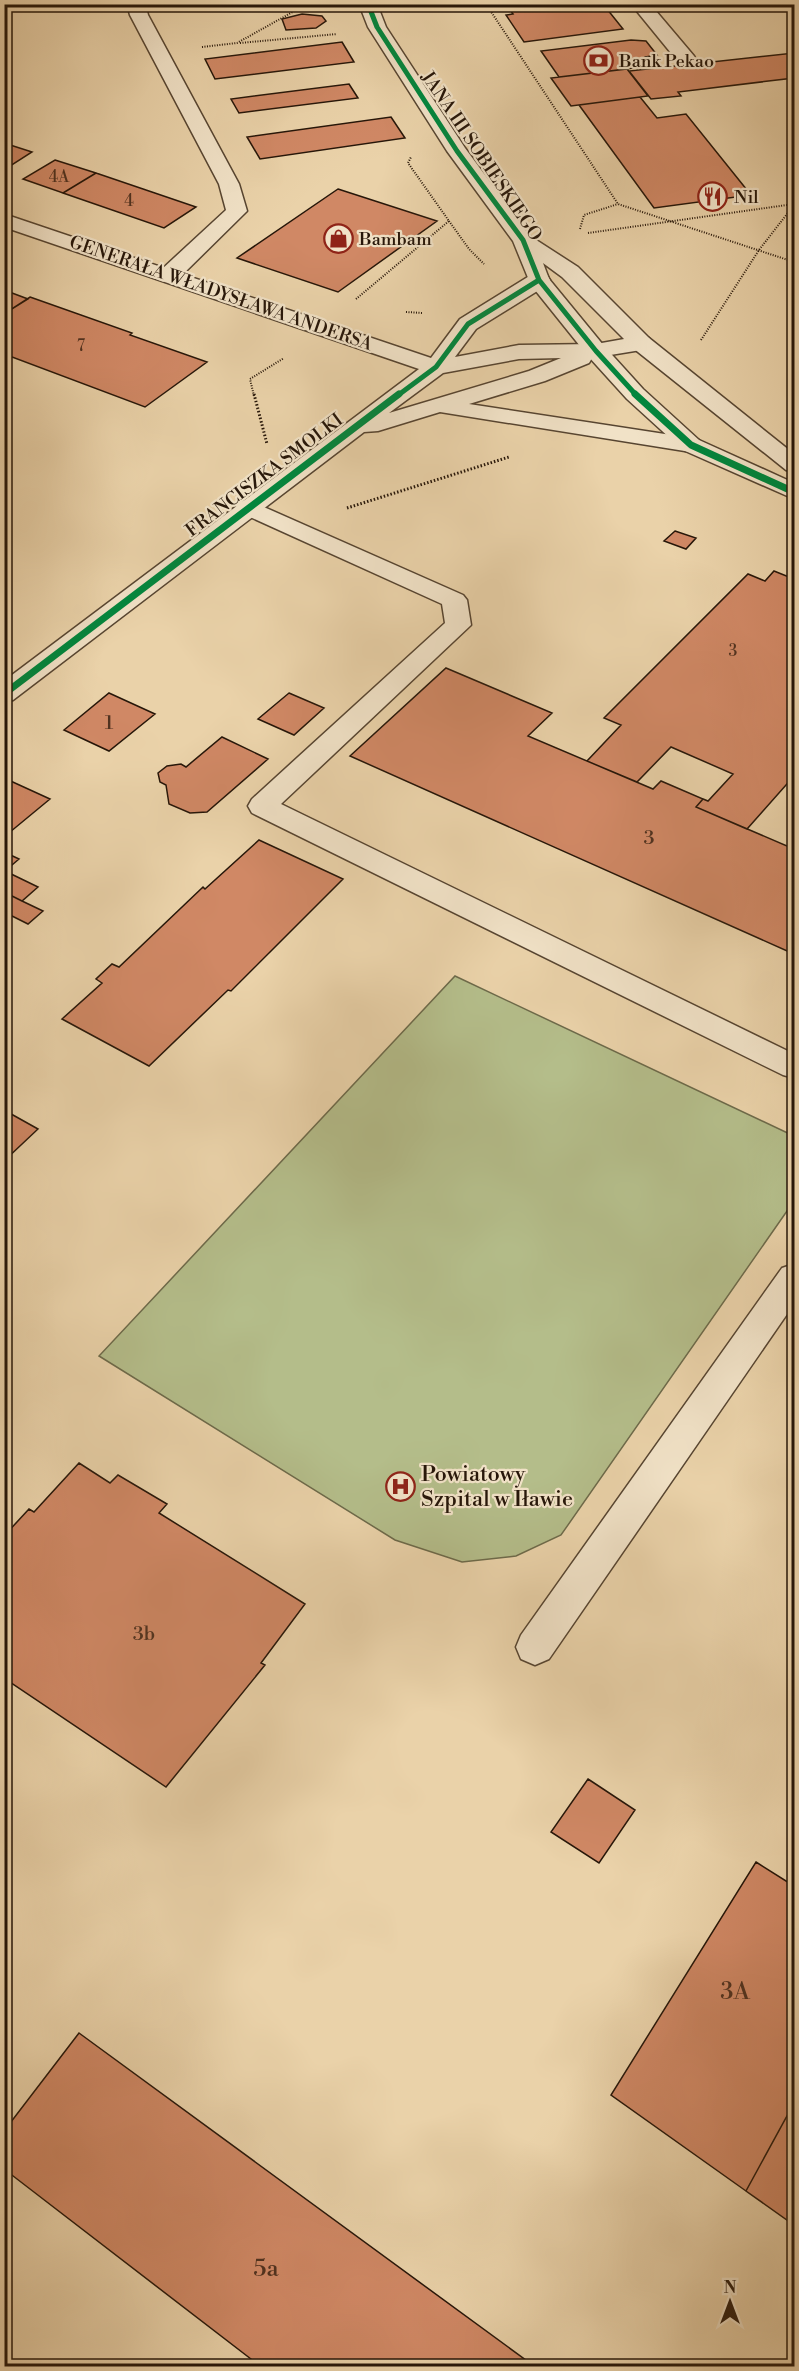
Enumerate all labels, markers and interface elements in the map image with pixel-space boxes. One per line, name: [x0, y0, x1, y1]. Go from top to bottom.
bank icon: Bank Pekao: [582, 45, 614, 77]
place label: Bank Pekao: [618, 50, 714, 73]
street label: JANA III SOBIESKIEGO: [416, 66, 547, 246]
house number: 4A: [49, 167, 70, 187]
restaurant icon: Nil: [697, 181, 729, 213]
place label: Nil: [734, 186, 759, 209]
house number: 4: [124, 191, 134, 211]
shop icon: Bambam: [322, 223, 354, 255]
place label: Bambam: [358, 228, 432, 251]
street label: GENERAŁA WŁADYSŁAWA ANDERSA: [66, 231, 376, 357]
house number: 7: [77, 336, 85, 356]
street label: FRANCISZKA SMOLKI: [181, 409, 348, 542]
house number: 3: [729, 641, 738, 661]
house number: 1: [105, 711, 114, 736]
house number: 3: [643, 826, 655, 851]
place label: Powiatowy Szpital w Iławie: [421, 1461, 573, 1513]
hospital icon: Powiatowy Szpital w Iławie: [384, 1470, 416, 1502]
house number: 3b: [133, 1622, 155, 1647]
house number: 3A: [720, 1977, 750, 2007]
house number: 5a: [253, 2254, 280, 2284]
north arrow: [700, 2272, 760, 2332]
text: N: [724, 2278, 737, 2298]

